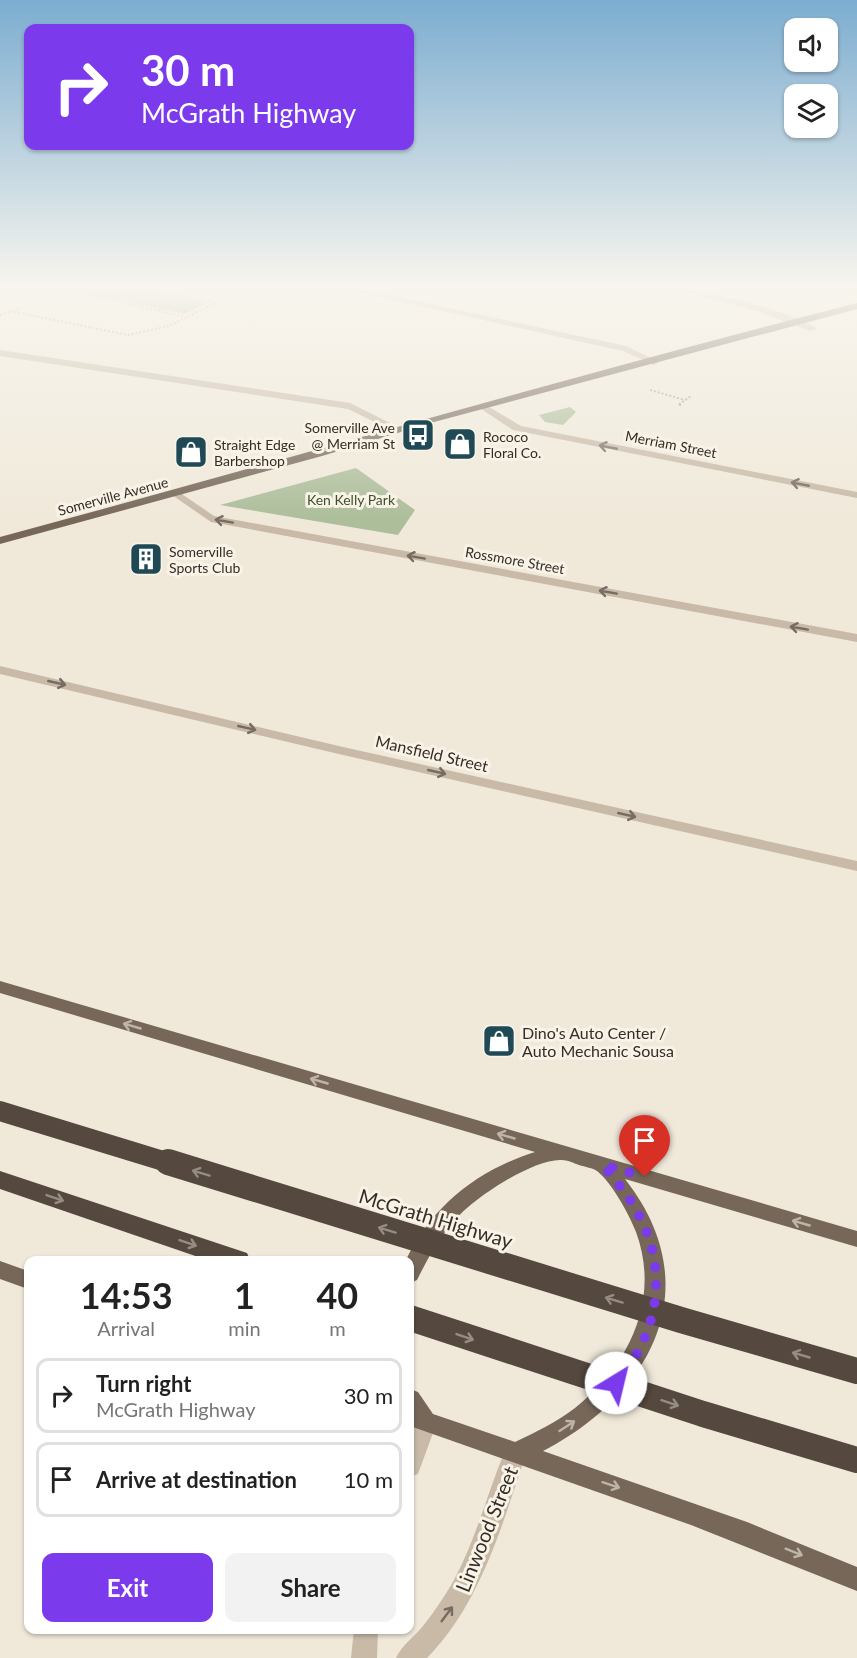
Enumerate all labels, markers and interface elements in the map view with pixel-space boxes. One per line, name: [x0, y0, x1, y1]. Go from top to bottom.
map controls: [784, 18, 838, 138]
button: sound: [784, 18, 838, 72]
text: 30 m: [141, 45, 235, 95]
icon: right: [42, 48, 120, 126]
button: layers: [784, 84, 838, 138]
text: McGrath Highway: [141, 96, 356, 129]
bus stop icon: Somerville Ave @ Merriam St: [400, 417, 436, 453]
place label: Somerville Ave @ Merriam St: [304, 419, 395, 452]
shop icon: Rococo Floral Co.: [442, 426, 478, 462]
street label: Merriam Street: [624, 427, 718, 461]
place label: Rococo Floral Co.: [483, 428, 541, 461]
shop icon: Straight Edge Barbershop: [173, 434, 209, 470]
place label: Straight Edge Barbershop: [214, 436, 295, 469]
one-way arrow: [599, 441, 618, 452]
street label: Somerville Avenue: [56, 473, 170, 519]
one-way arrow: [790, 478, 810, 489]
park label: Ken Kelly Park: [307, 491, 396, 508]
one-way arrow: [215, 516, 235, 527]
building icon: Somerville Sports Club: [128, 541, 164, 577]
place label: Somerville Sports Club: [169, 543, 240, 576]
street label: Rossmore Street: [464, 543, 566, 577]
one-way arrow: [407, 551, 426, 562]
one-way arrow: [598, 586, 618, 597]
one-way arrow: [790, 622, 810, 633]
one-way arrow: [47, 678, 66, 690]
one-way arrow: [237, 723, 256, 735]
street label: Mansfield Street: [374, 731, 490, 775]
one-way arrow: [426, 767, 446, 778]
one-way arrow: [617, 809, 636, 821]
one-way arrow: [123, 1020, 142, 1031]
shop icon: Dino's Auto Center / Auto Mechanic Sousa: [481, 1023, 517, 1059]
place label: Dino's Auto Center / Auto Mechanic Sousa: [522, 1023, 674, 1060]
one-way arrow: [310, 1075, 329, 1086]
pin: [619, 1115, 670, 1177]
icon: arrive: [628, 1124, 661, 1157]
one-way arrow: [497, 1130, 516, 1141]
one-way arrow: [192, 1167, 211, 1178]
street label: McGrath Highway: [356, 1183, 516, 1253]
one-way arrow: [45, 1194, 64, 1205]
one-way arrow: [792, 1217, 811, 1228]
one-way arrow: [378, 1224, 397, 1235]
one-way arrow: [179, 1239, 197, 1250]
text: 14:53: [80, 1273, 173, 1317]
text: 1: [234, 1273, 255, 1317]
text: 40: [316, 1273, 358, 1317]
one-way arrow: [605, 1293, 624, 1304]
text: Arrival: [97, 1316, 155, 1340]
text: min: [228, 1316, 261, 1340]
text: m: [329, 1316, 346, 1340]
one-way arrow: [455, 1333, 474, 1344]
one-way arrow: [792, 1349, 811, 1360]
position arrow: [584, 1351, 648, 1415]
text: Turn right: [96, 1370, 191, 1397]
icon: right: [45, 1379, 78, 1412]
text: 30 m: [344, 1382, 393, 1409]
text: McGrath Highway: [96, 1397, 255, 1421]
one-way arrow: [660, 1399, 679, 1410]
one-way arrow: [558, 1420, 574, 1432]
icon: arrive: [45, 1463, 78, 1496]
street label: Linwood Street: [450, 1463, 522, 1595]
text: Arrive at destination: [96, 1466, 297, 1493]
text: 10 m: [344, 1466, 393, 1493]
one-way arrow: [601, 1481, 620, 1492]
one-way arrow: [784, 1547, 803, 1558]
button: Exit: [42, 1553, 213, 1622]
button: Share: [225, 1553, 396, 1622]
one-way arrow: [441, 1606, 454, 1622]

